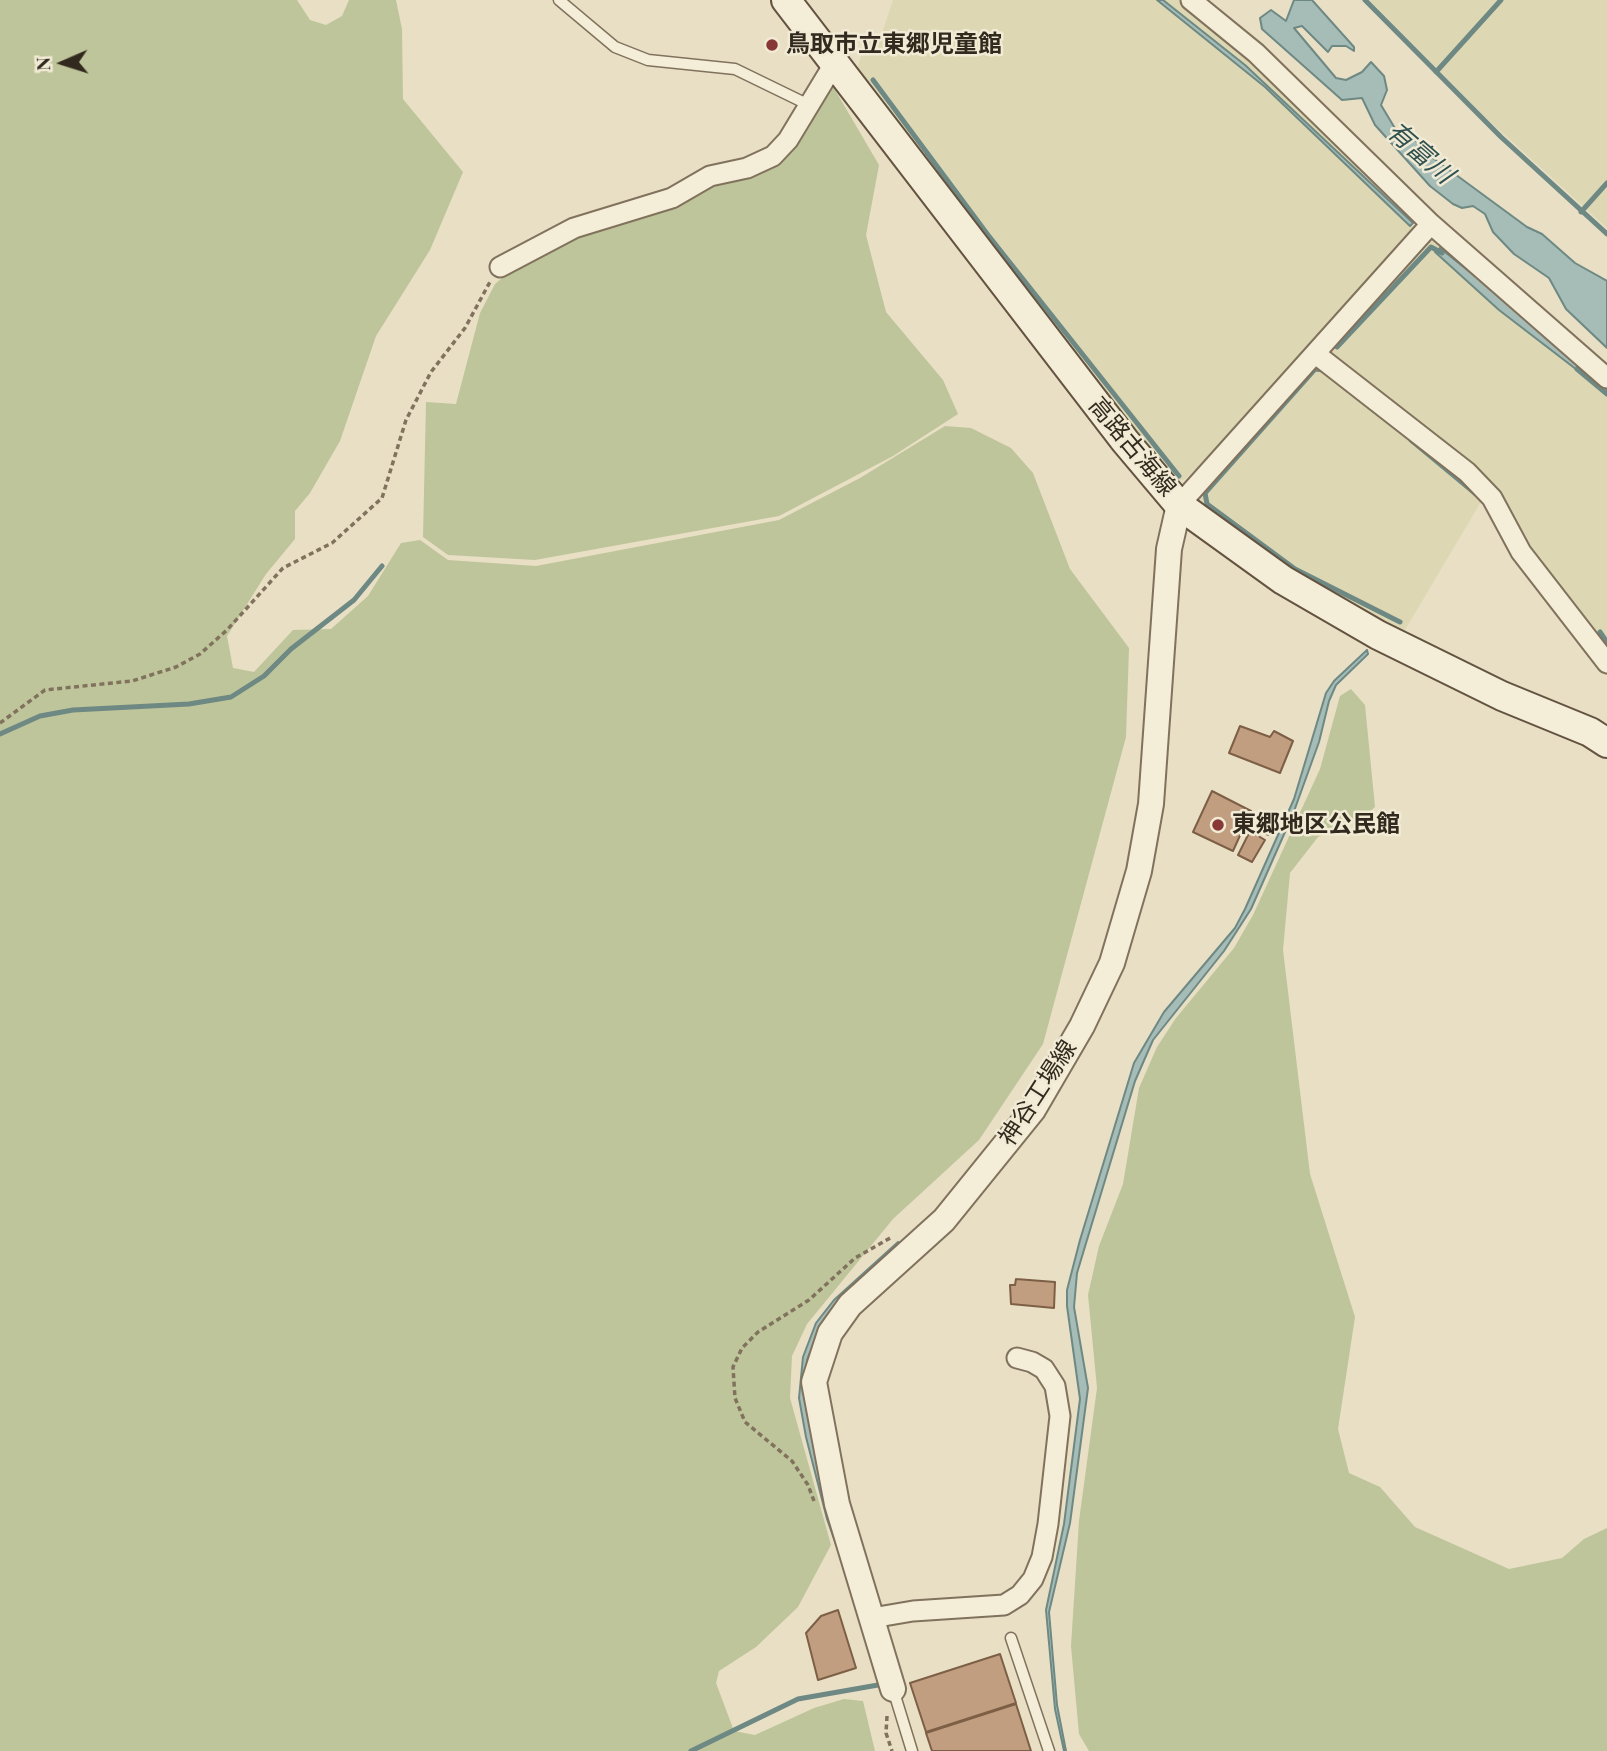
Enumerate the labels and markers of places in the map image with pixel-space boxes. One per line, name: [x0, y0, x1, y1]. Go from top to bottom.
place label: 鳥取市立東郷児童館: [786, 31, 1002, 59]
marker: 鳥取市立東郷児童館: [764, 37, 780, 53]
place label: 東郷地区公民館: [1232, 811, 1400, 839]
marker: 東郷地区公民館: [1210, 817, 1226, 833]

